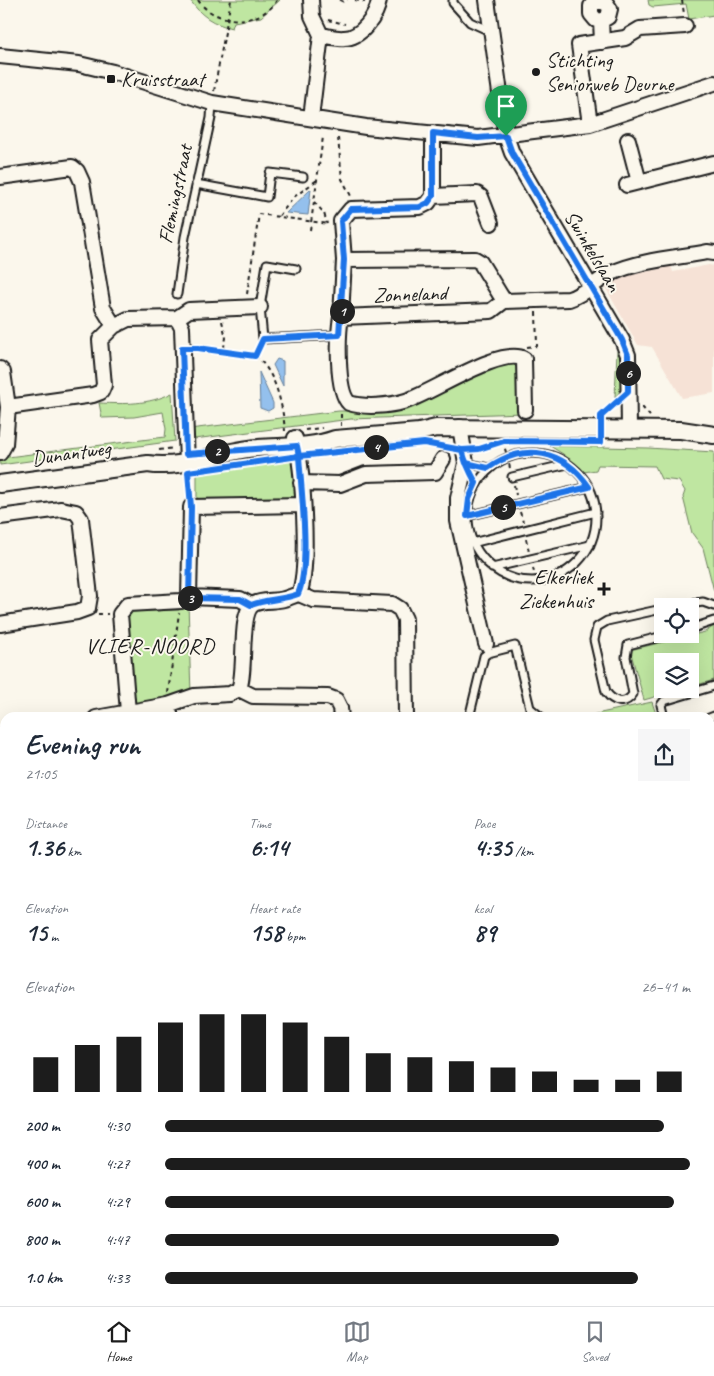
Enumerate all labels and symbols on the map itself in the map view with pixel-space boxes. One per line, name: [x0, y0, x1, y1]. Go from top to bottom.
place label: Stichting Seniorweb Deurne: [546, 47, 676, 97]
place label: Kruisstraat: [121, 66, 207, 92]
marker: Stichting Seniorweb Deurne: [530, 66, 542, 78]
marker: Kruisstraat: [105, 73, 117, 85]
pin: [485, 85, 527, 136]
street label: Flemingstraat: [152, 140, 199, 246]
street label: Swinkelslaan: [559, 206, 628, 297]
street label: Zonneland: [373, 280, 451, 308]
pin: 1: [330, 298, 354, 324]
pin: 6: [616, 360, 640, 386]
street label: Dunantweg: [30, 434, 114, 471]
pin: 4: [364, 434, 388, 460]
pin: 2: [204, 438, 230, 464]
pin: 5: [490, 494, 516, 520]
place label: Elkerliek Ziekenhuis: [519, 564, 595, 614]
marker: Elkerliek Ziekenhuis: [597, 582, 611, 596]
pin: 3: [178, 586, 202, 610]
district label: VLIER-NOORD: [85, 632, 216, 660]

